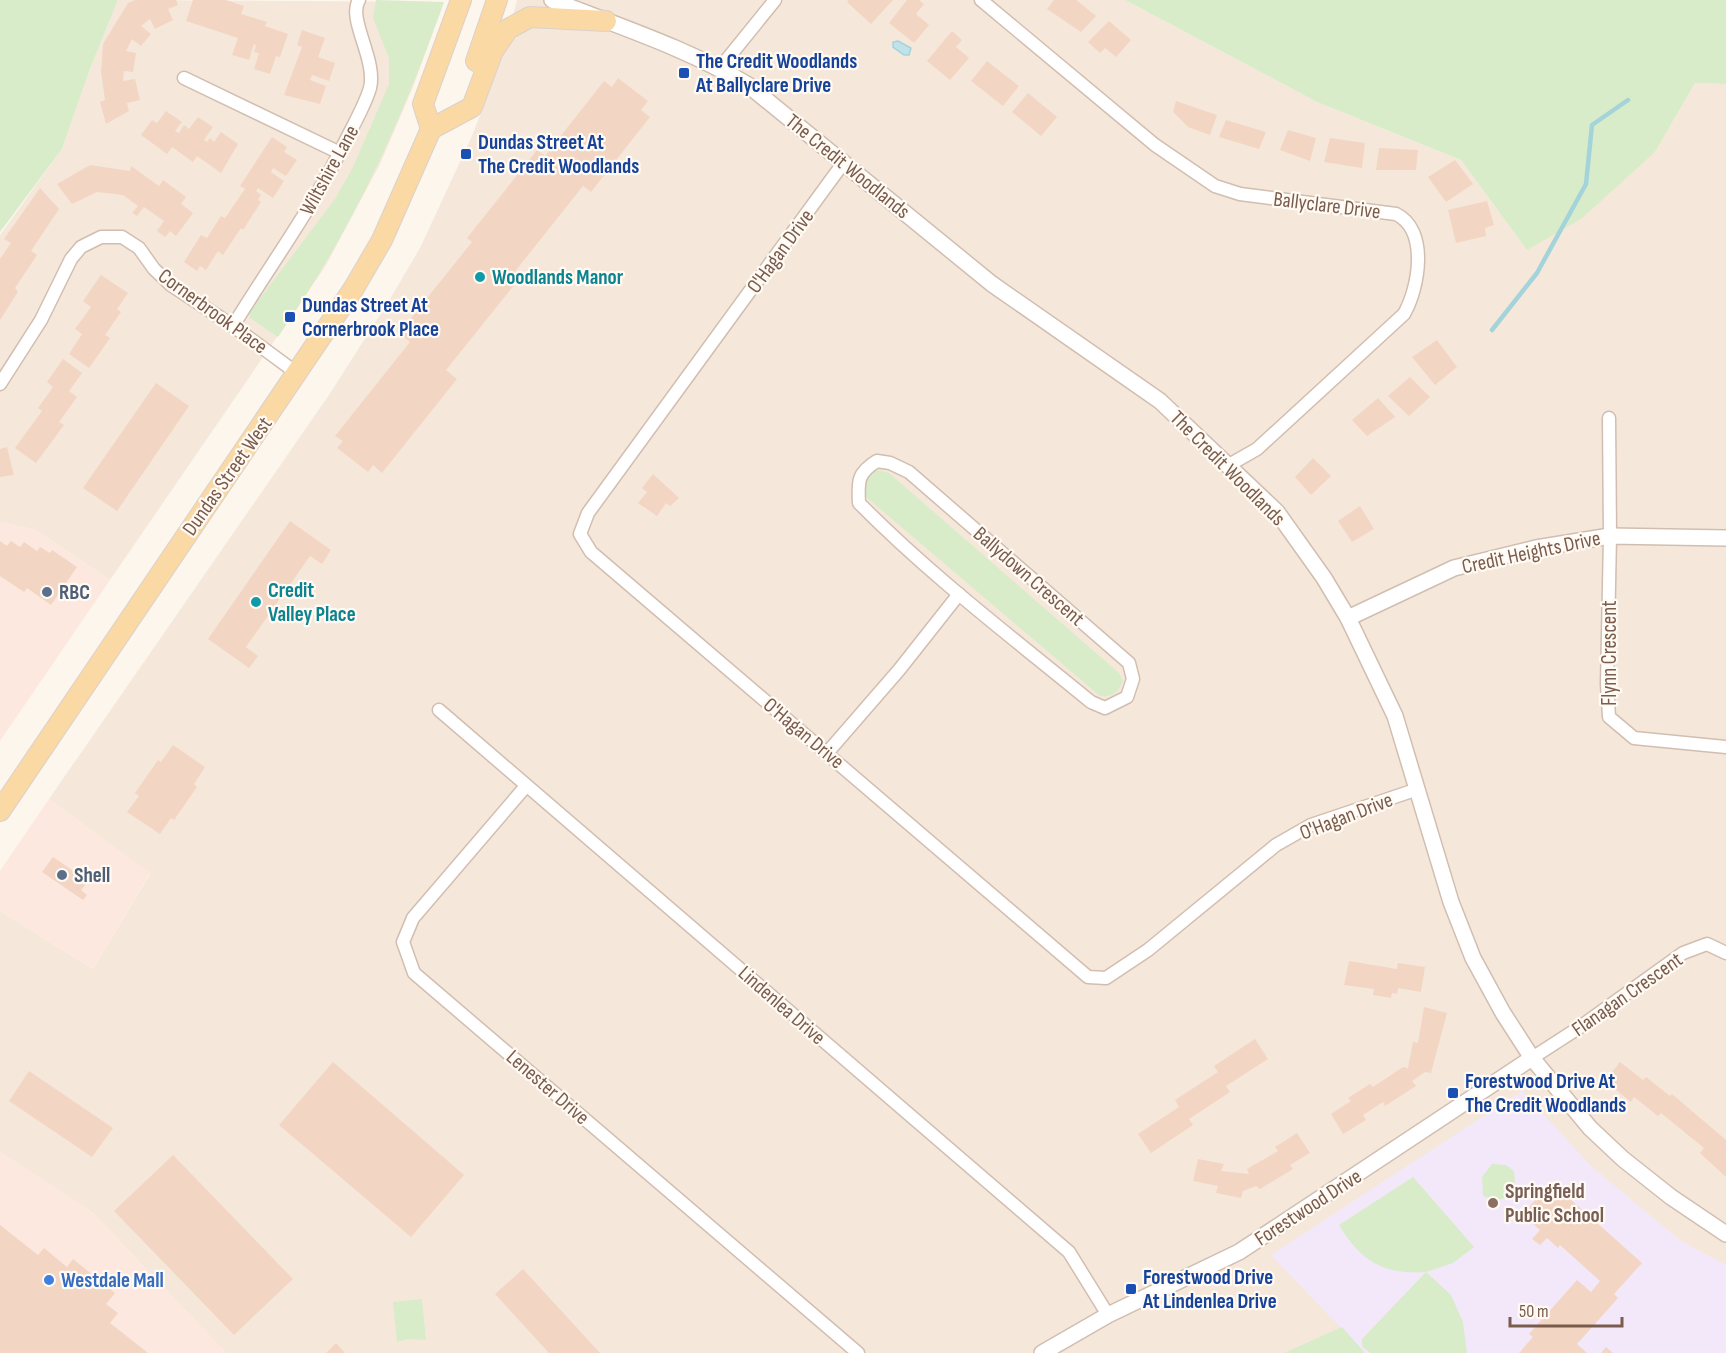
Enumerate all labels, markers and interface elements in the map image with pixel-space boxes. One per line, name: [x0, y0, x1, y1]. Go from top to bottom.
place label: The Credit Woodlands At Ballyclare Drive: [695, 49, 857, 98]
marker: The Credit Woodlands At Ballyclare Drive: [677, 66, 691, 80]
street label: The Credit Woodlands: [781, 109, 915, 224]
street label: Wiltshire Lane: [295, 121, 364, 220]
place label: Dundas Street At The Credit Woodlands: [478, 130, 639, 179]
marker: Dundas Street At The Credit Woodlands: [459, 147, 473, 161]
street label: Ballyclare Drive: [1272, 187, 1382, 224]
street label: O'Hagan Drive: [742, 204, 819, 298]
street label: Cornerbrook Place: [153, 263, 272, 359]
place label: Woodlands Manor: [492, 265, 624, 290]
marker: Woodlands Manor: [473, 270, 487, 284]
place label: Dundas Street At Cornerbrook Place: [302, 293, 439, 342]
marker: Dundas Street At Cornerbrook Place: [283, 310, 297, 324]
street label: The Credit Woodlands: [1165, 406, 1290, 531]
street label: Dundas Street West: [177, 412, 278, 540]
street label: Ballydown Crescent: [968, 521, 1089, 631]
street label: Credit Heights Drive: [1460, 526, 1603, 579]
place label: Credit Valley Place: [268, 578, 356, 627]
place label: RBC: [59, 580, 90, 605]
marker: RBC: [40, 585, 54, 599]
marker: Credit Valley Place: [249, 595, 263, 609]
street label: Flynn Crescent: [1597, 600, 1622, 706]
street label: O'Hagan Drive: [758, 692, 849, 774]
street label: O'Hagan Drive: [1296, 787, 1396, 846]
place label: Shell: [74, 863, 110, 888]
marker: Shell: [55, 868, 69, 882]
street label: Flanagan Crescent: [1567, 947, 1688, 1042]
street label: Lindenlea Drive: [733, 961, 830, 1050]
street label: Lenester Drive: [501, 1045, 594, 1130]
place label: Forestwood Drive At The Credit Woodlands: [1465, 1069, 1626, 1118]
marker: Forestwood Drive At The Credit Woodlands: [1446, 1086, 1460, 1100]
street label: Forestwood Drive: [1250, 1164, 1366, 1251]
place label: Springfield Public School: [1505, 1179, 1604, 1228]
marker: Springfield Public School: [1486, 1196, 1500, 1210]
place label: Forestwood Drive At Lindenlea Drive: [1142, 1265, 1277, 1314]
place label: Westdale Mall: [61, 1268, 164, 1293]
marker: Westdale Mall: [42, 1273, 56, 1287]
marker: Forestwood Drive At Lindenlea Drive: [1124, 1282, 1138, 1296]
scale bar: [1510, 1290, 1622, 1328]
text: 50 m: [1519, 1301, 1549, 1322]

